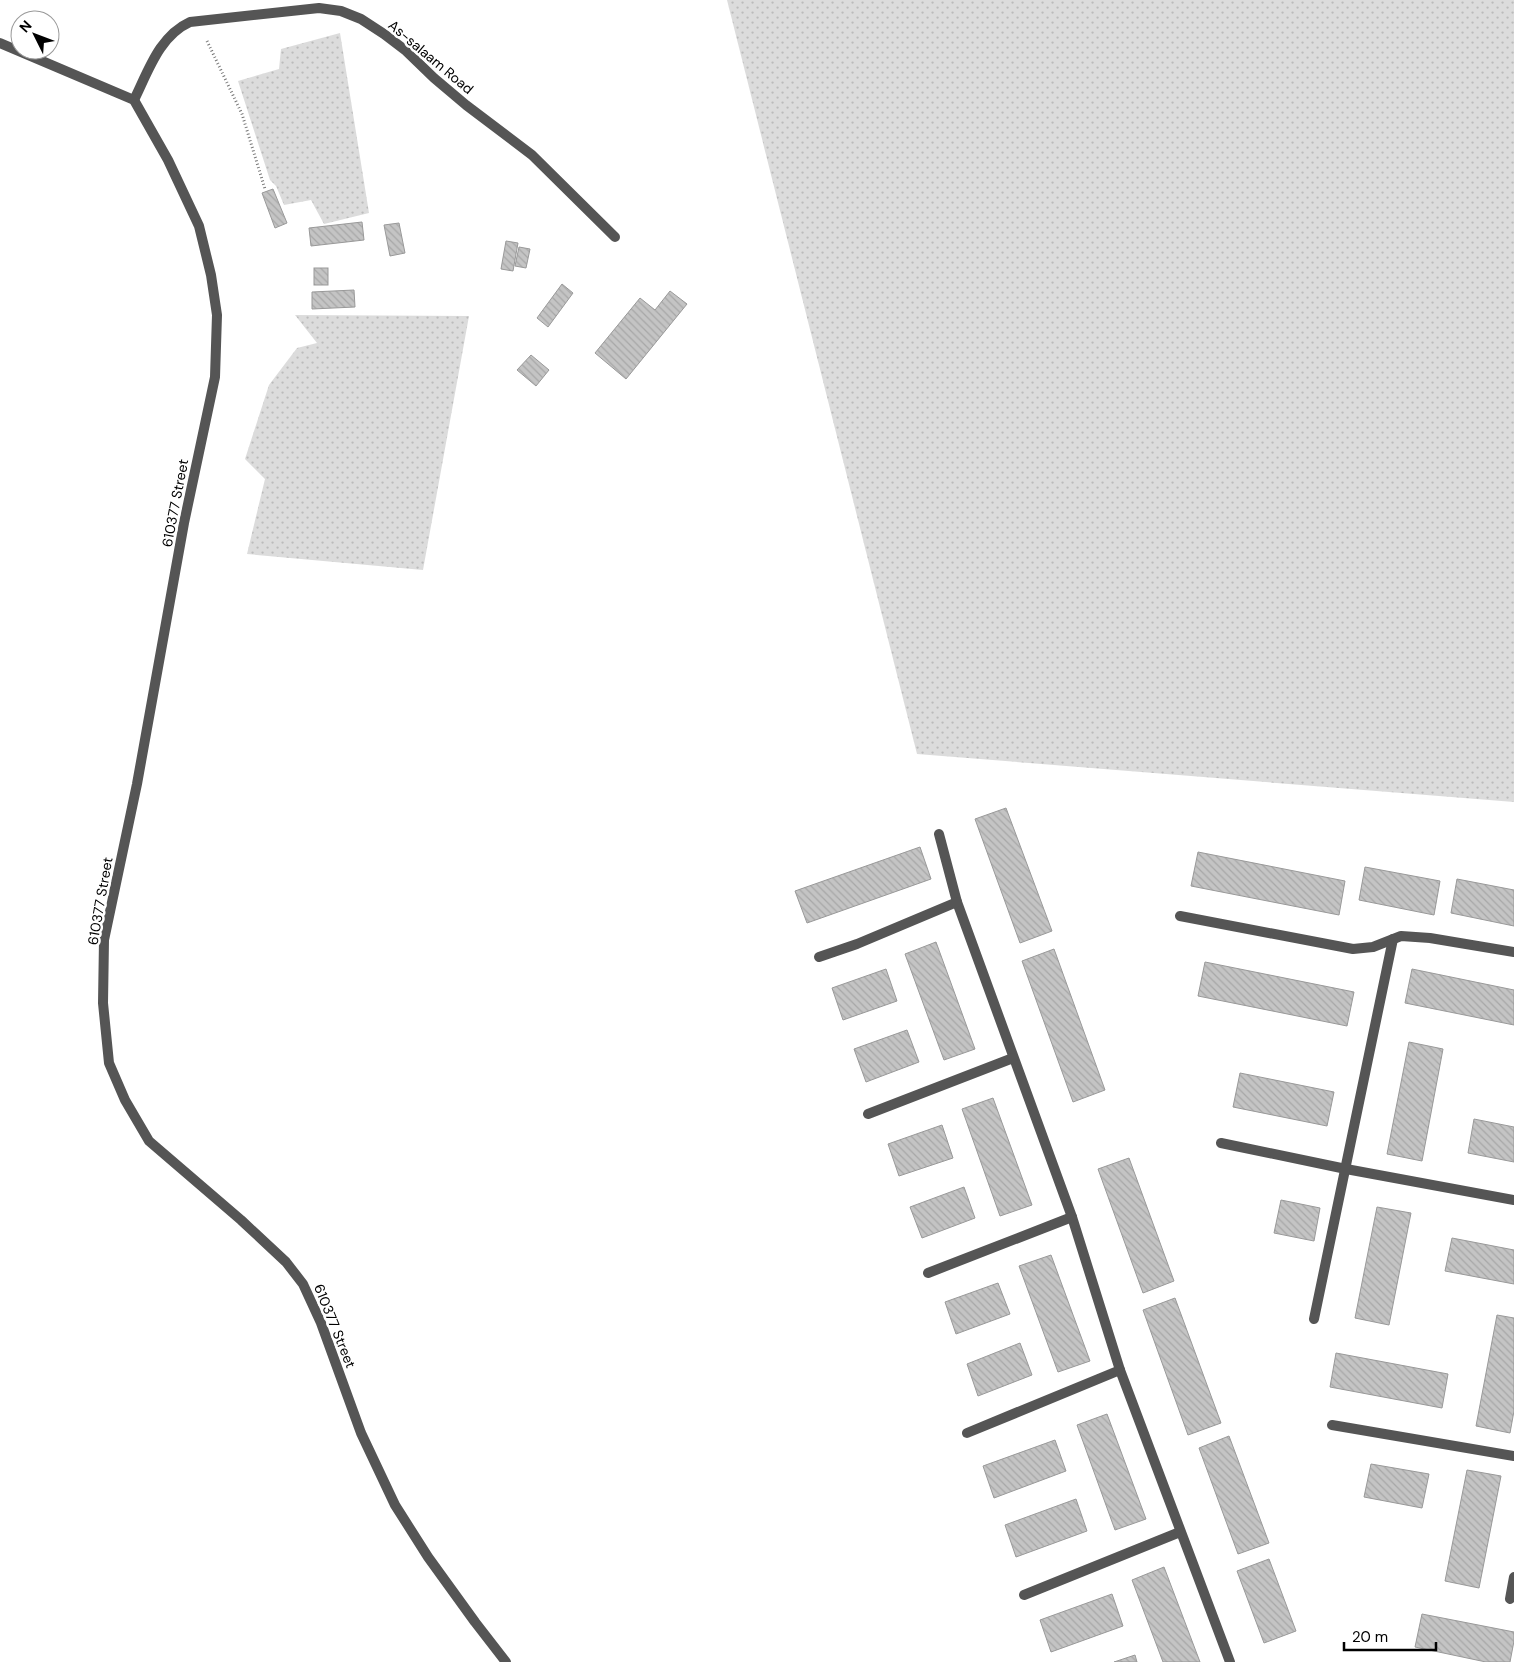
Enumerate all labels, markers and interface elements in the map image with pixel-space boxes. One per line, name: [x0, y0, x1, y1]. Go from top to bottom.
north arrow: [10, 10, 60, 60]
text: N: [15, 16, 35, 36]
street label: As-salaam Road: [385, 16, 477, 98]
street label: 610377 Street: [158, 458, 192, 548]
street label: 610377 Street: [83, 856, 117, 946]
street label: 610377 Street: [310, 1281, 360, 1371]
scale bar: [1344, 1620, 1436, 1652]
text: 20 m: [1352, 1627, 1388, 1647]

